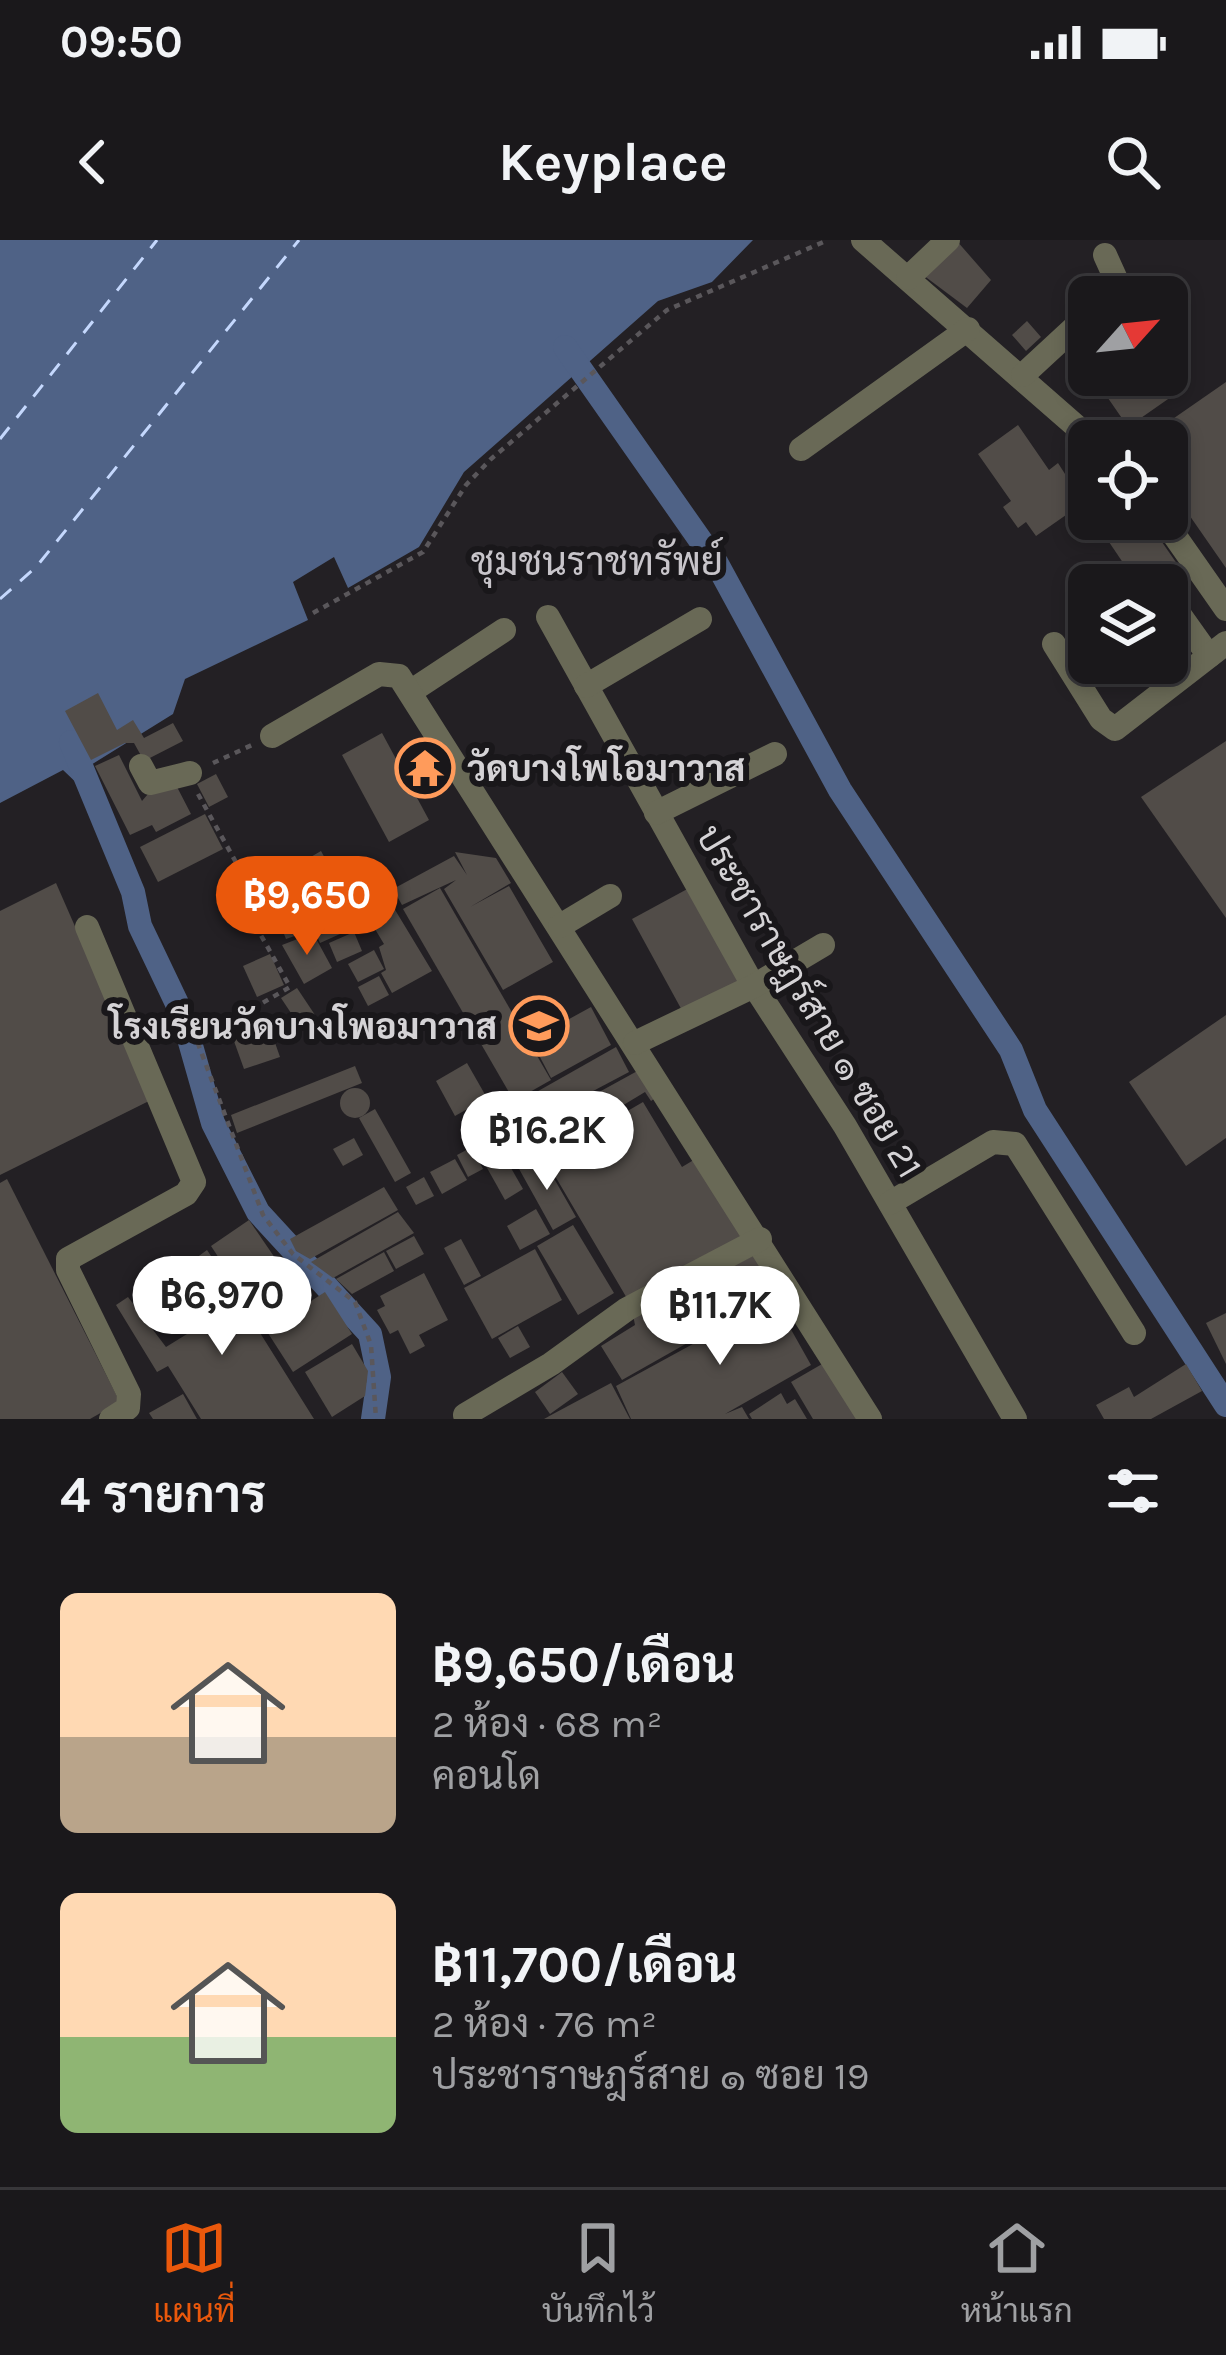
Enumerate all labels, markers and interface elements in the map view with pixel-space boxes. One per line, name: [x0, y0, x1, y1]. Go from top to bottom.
text: 09:50: [60, 16, 183, 68]
icon: back: [60, 129, 126, 195]
icon: search: [1100, 129, 1166, 195]
text: Keyplace: [498, 130, 728, 194]
north arrow: [1068, 276, 1188, 396]
map controls: [1068, 276, 1188, 684]
button: locate: [1068, 420, 1188, 540]
district label: ชุมชนราชทรัพย์: [471, 537, 723, 588]
button: layers: [1068, 564, 1188, 684]
temple icon: วัดบางโพโอมาวาส: [394, 737, 456, 799]
place label: วัดบางโพโอมาวาส: [467, 745, 745, 790]
street label: ประชาราษฎร์สาย ๑ ซอย 21: [685, 817, 933, 1186]
pin: ฿9,650: [209, 856, 405, 958]
text: ฿9,650: [243, 872, 371, 918]
school or university icon: โรงเรียนวัดบางโพอมาวาส: [508, 995, 570, 1057]
place label: โรงเรียนวัดบางโพอมาวาส: [107, 1003, 497, 1048]
pin: ฿16.2K: [449, 1091, 645, 1193]
text: ฿16.2K: [488, 1107, 606, 1153]
pin: ฿6,970: [124, 1256, 320, 1358]
pin: ฿11.7K: [622, 1266, 818, 1368]
text: ฿6,970: [160, 1272, 284, 1318]
text: ฿11.7K: [668, 1282, 772, 1328]
icon: filters: [1100, 1458, 1166, 1524]
text: 4 รายการ: [60, 1465, 266, 1525]
text: ฿9,650/เดือน: [432, 1635, 735, 1695]
icon: home: [156, 1641, 300, 1785]
text: 2 ห้อง · 68 m²: [432, 1701, 662, 1747]
text: คอนโด: [432, 1753, 541, 1799]
text: ฿11,700/เดือน: [432, 1935, 738, 1995]
icon: home: [156, 1941, 300, 2085]
text: 2 ห้อง · 76 m²: [432, 2001, 657, 2047]
text: ประชาราษฎร์สาย ๑ ซอย 19: [432, 2053, 869, 2099]
tab: แผนที่: [153, 2215, 235, 2330]
tab: บันทึกไว้: [542, 2215, 654, 2330]
tab: หน้าแรก: [961, 2215, 1073, 2330]

